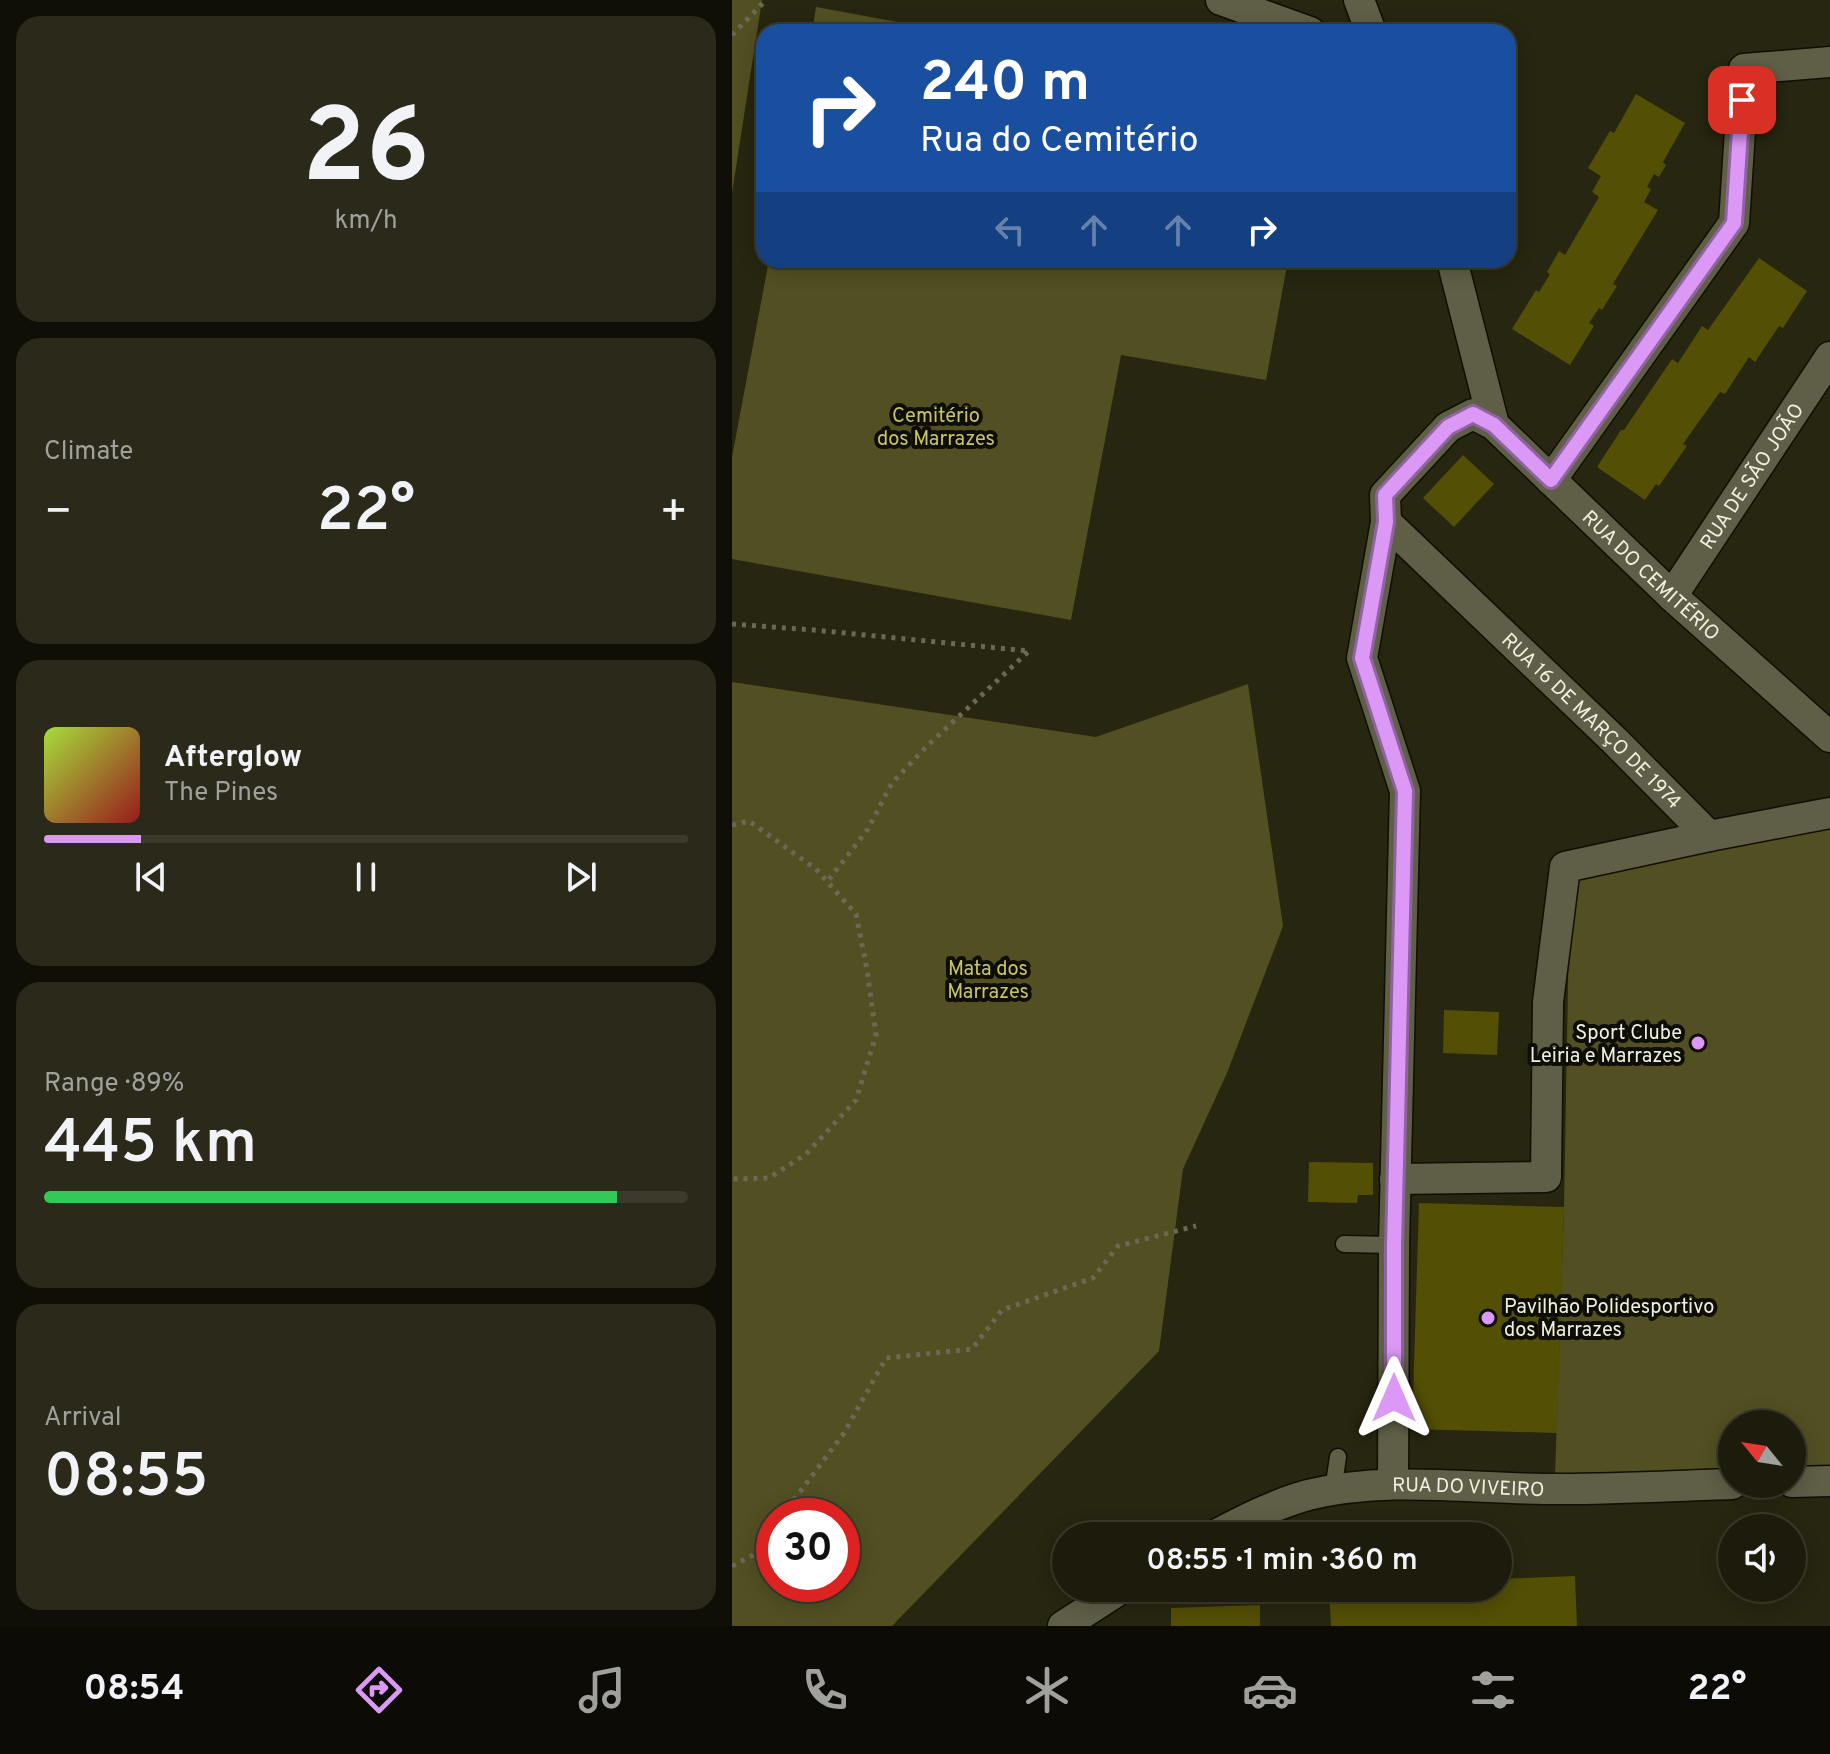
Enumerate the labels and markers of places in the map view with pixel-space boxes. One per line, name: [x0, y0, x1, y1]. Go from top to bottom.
pin: [1708, 66, 1776, 134]
place label: Sport Clube Leiria e Marrazes: [1530, 1021, 1682, 1070]
marker: Sport Clube Leiria e Marrazes: [1689, 1034, 1707, 1052]
place label: Pavilhão Polidesportivo dos Marrazes: [1504, 1295, 1715, 1344]
marker: Pavilhão Polidesportivo dos Marrazes: [1479, 1309, 1497, 1327]

